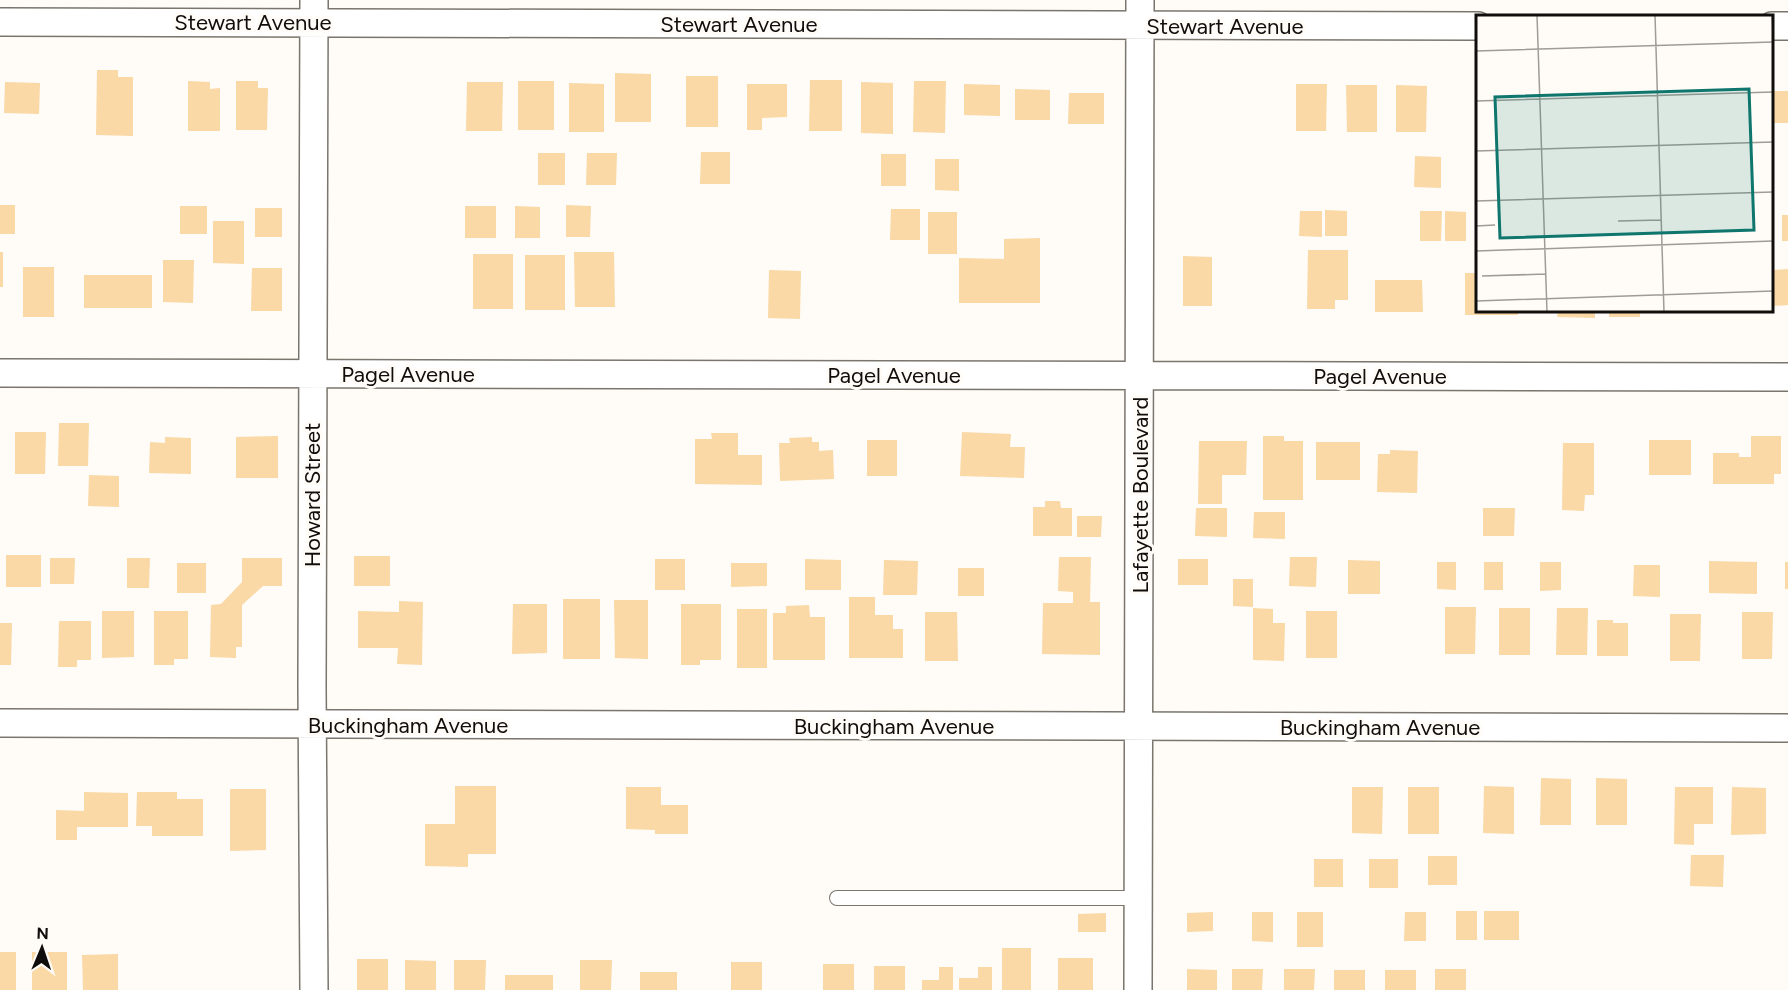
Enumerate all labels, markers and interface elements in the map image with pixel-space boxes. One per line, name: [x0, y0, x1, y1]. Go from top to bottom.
street label: Stewart Avenue: [174, 9, 332, 36]
street label: Stewart Avenue: [660, 11, 818, 38]
street label: Stewart Avenue: [1146, 13, 1304, 40]
inset map: [1476, 15, 1773, 312]
street label: Pagel Avenue: [341, 361, 475, 388]
street label: Pagel Avenue: [827, 362, 961, 389]
street label: Pagel Avenue: [1313, 363, 1447, 390]
street label: Lafayette Boulevard: [1127, 397, 1154, 593]
street label: Howard Street: [299, 423, 326, 567]
street label: Buckingham Avenue: [308, 712, 508, 739]
street label: Buckingham Avenue: [794, 713, 994, 740]
street label: Buckingham Avenue: [1280, 714, 1480, 741]
north arrow: [12, 918, 72, 978]
text: N: [36, 924, 49, 943]

